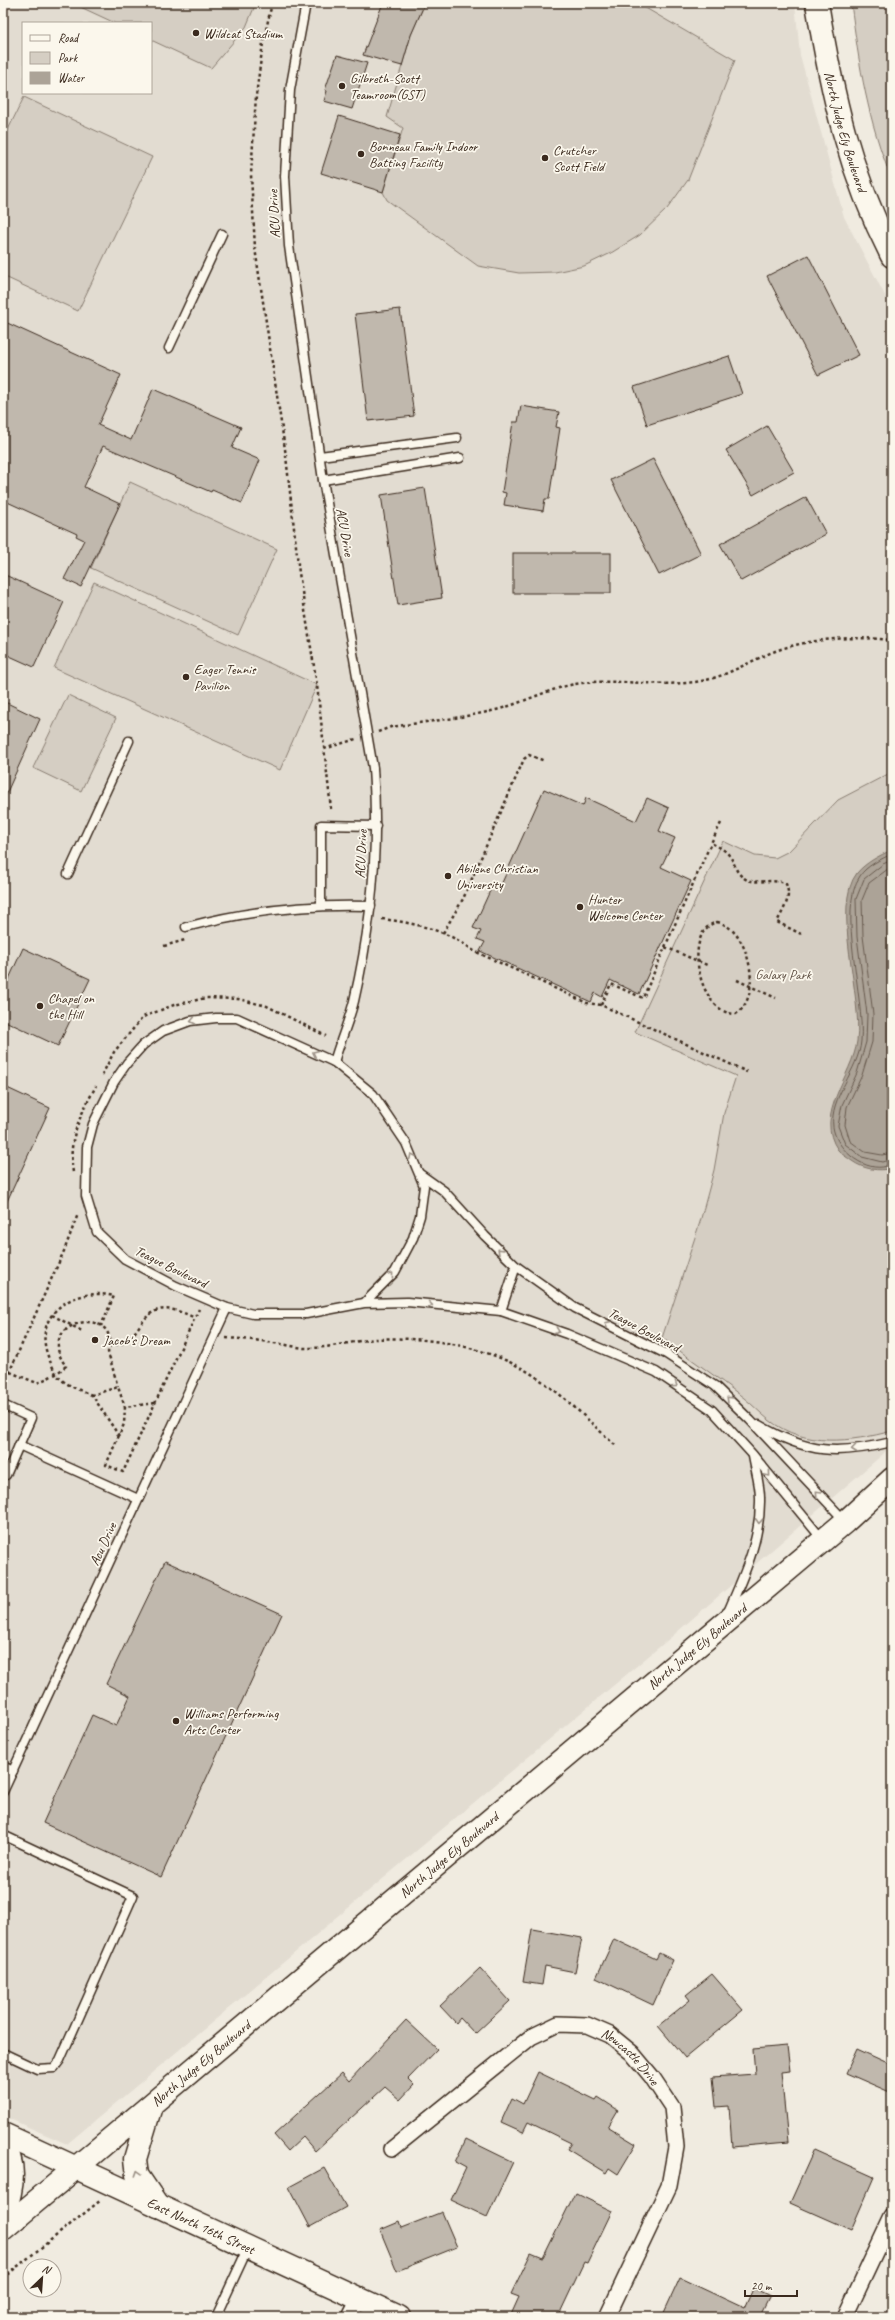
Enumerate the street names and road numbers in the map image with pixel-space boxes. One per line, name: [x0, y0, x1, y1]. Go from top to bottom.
street label: North Judge Ely Boulevard: [821, 70, 872, 197]
street label: ACU Drive: [264, 188, 284, 239]
street label: ACU Drive: [332, 507, 358, 559]
street label: ACU Drive: [351, 828, 371, 879]
street label: Teague Boulevard: [132, 1242, 212, 1293]
street label: Teague Boulevard: [605, 1304, 685, 1357]
street label: Acu Drive: [86, 1518, 121, 1568]
street label: North Judge Ely Boulevard: [644, 1598, 752, 1693]
street label: North Judge Ely Boulevard: [396, 1807, 504, 1901]
street label: North Judge Ely Boulevard: [147, 2015, 256, 2110]
street label: Newcastle Drive: [599, 2024, 664, 2089]
street label: East North 16th Street: [144, 2193, 259, 2258]

